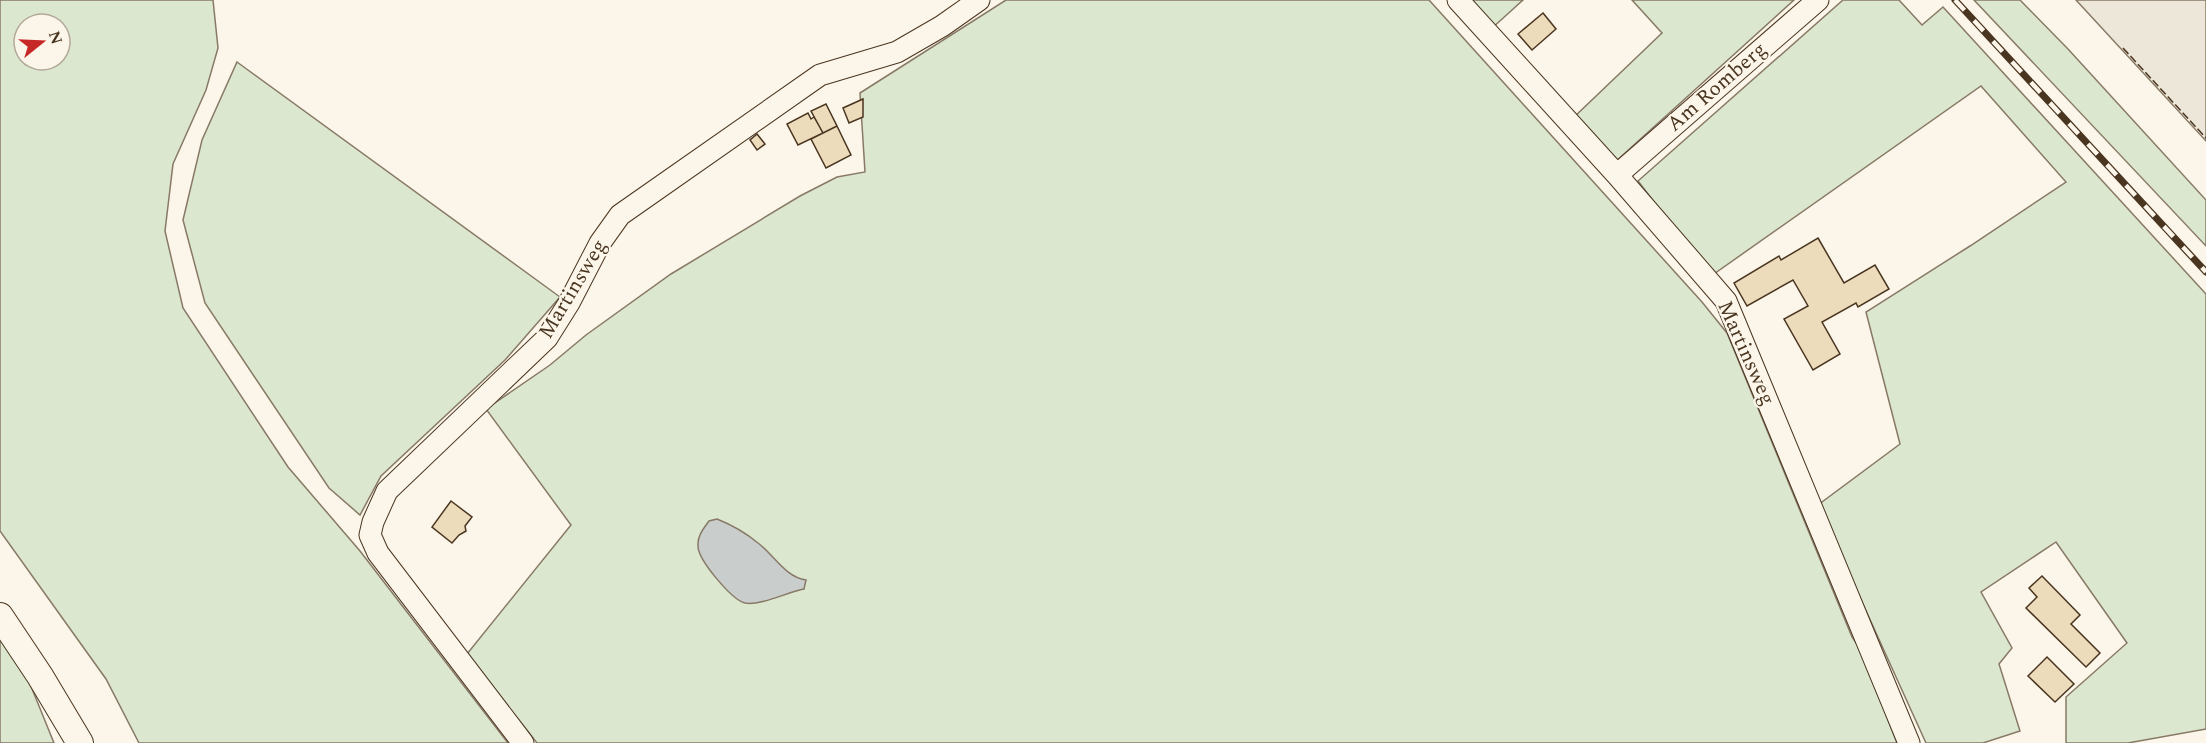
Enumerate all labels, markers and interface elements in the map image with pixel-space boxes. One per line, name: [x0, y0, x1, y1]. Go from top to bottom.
north arrow: [12, 12, 72, 72]
text: N: [42, 28, 69, 48]
street label: Am Romberg: [1660, 34, 1774, 140]
street label: Martinsweg: [531, 233, 615, 345]
street label: Martinsweg: [1709, 296, 1783, 410]

